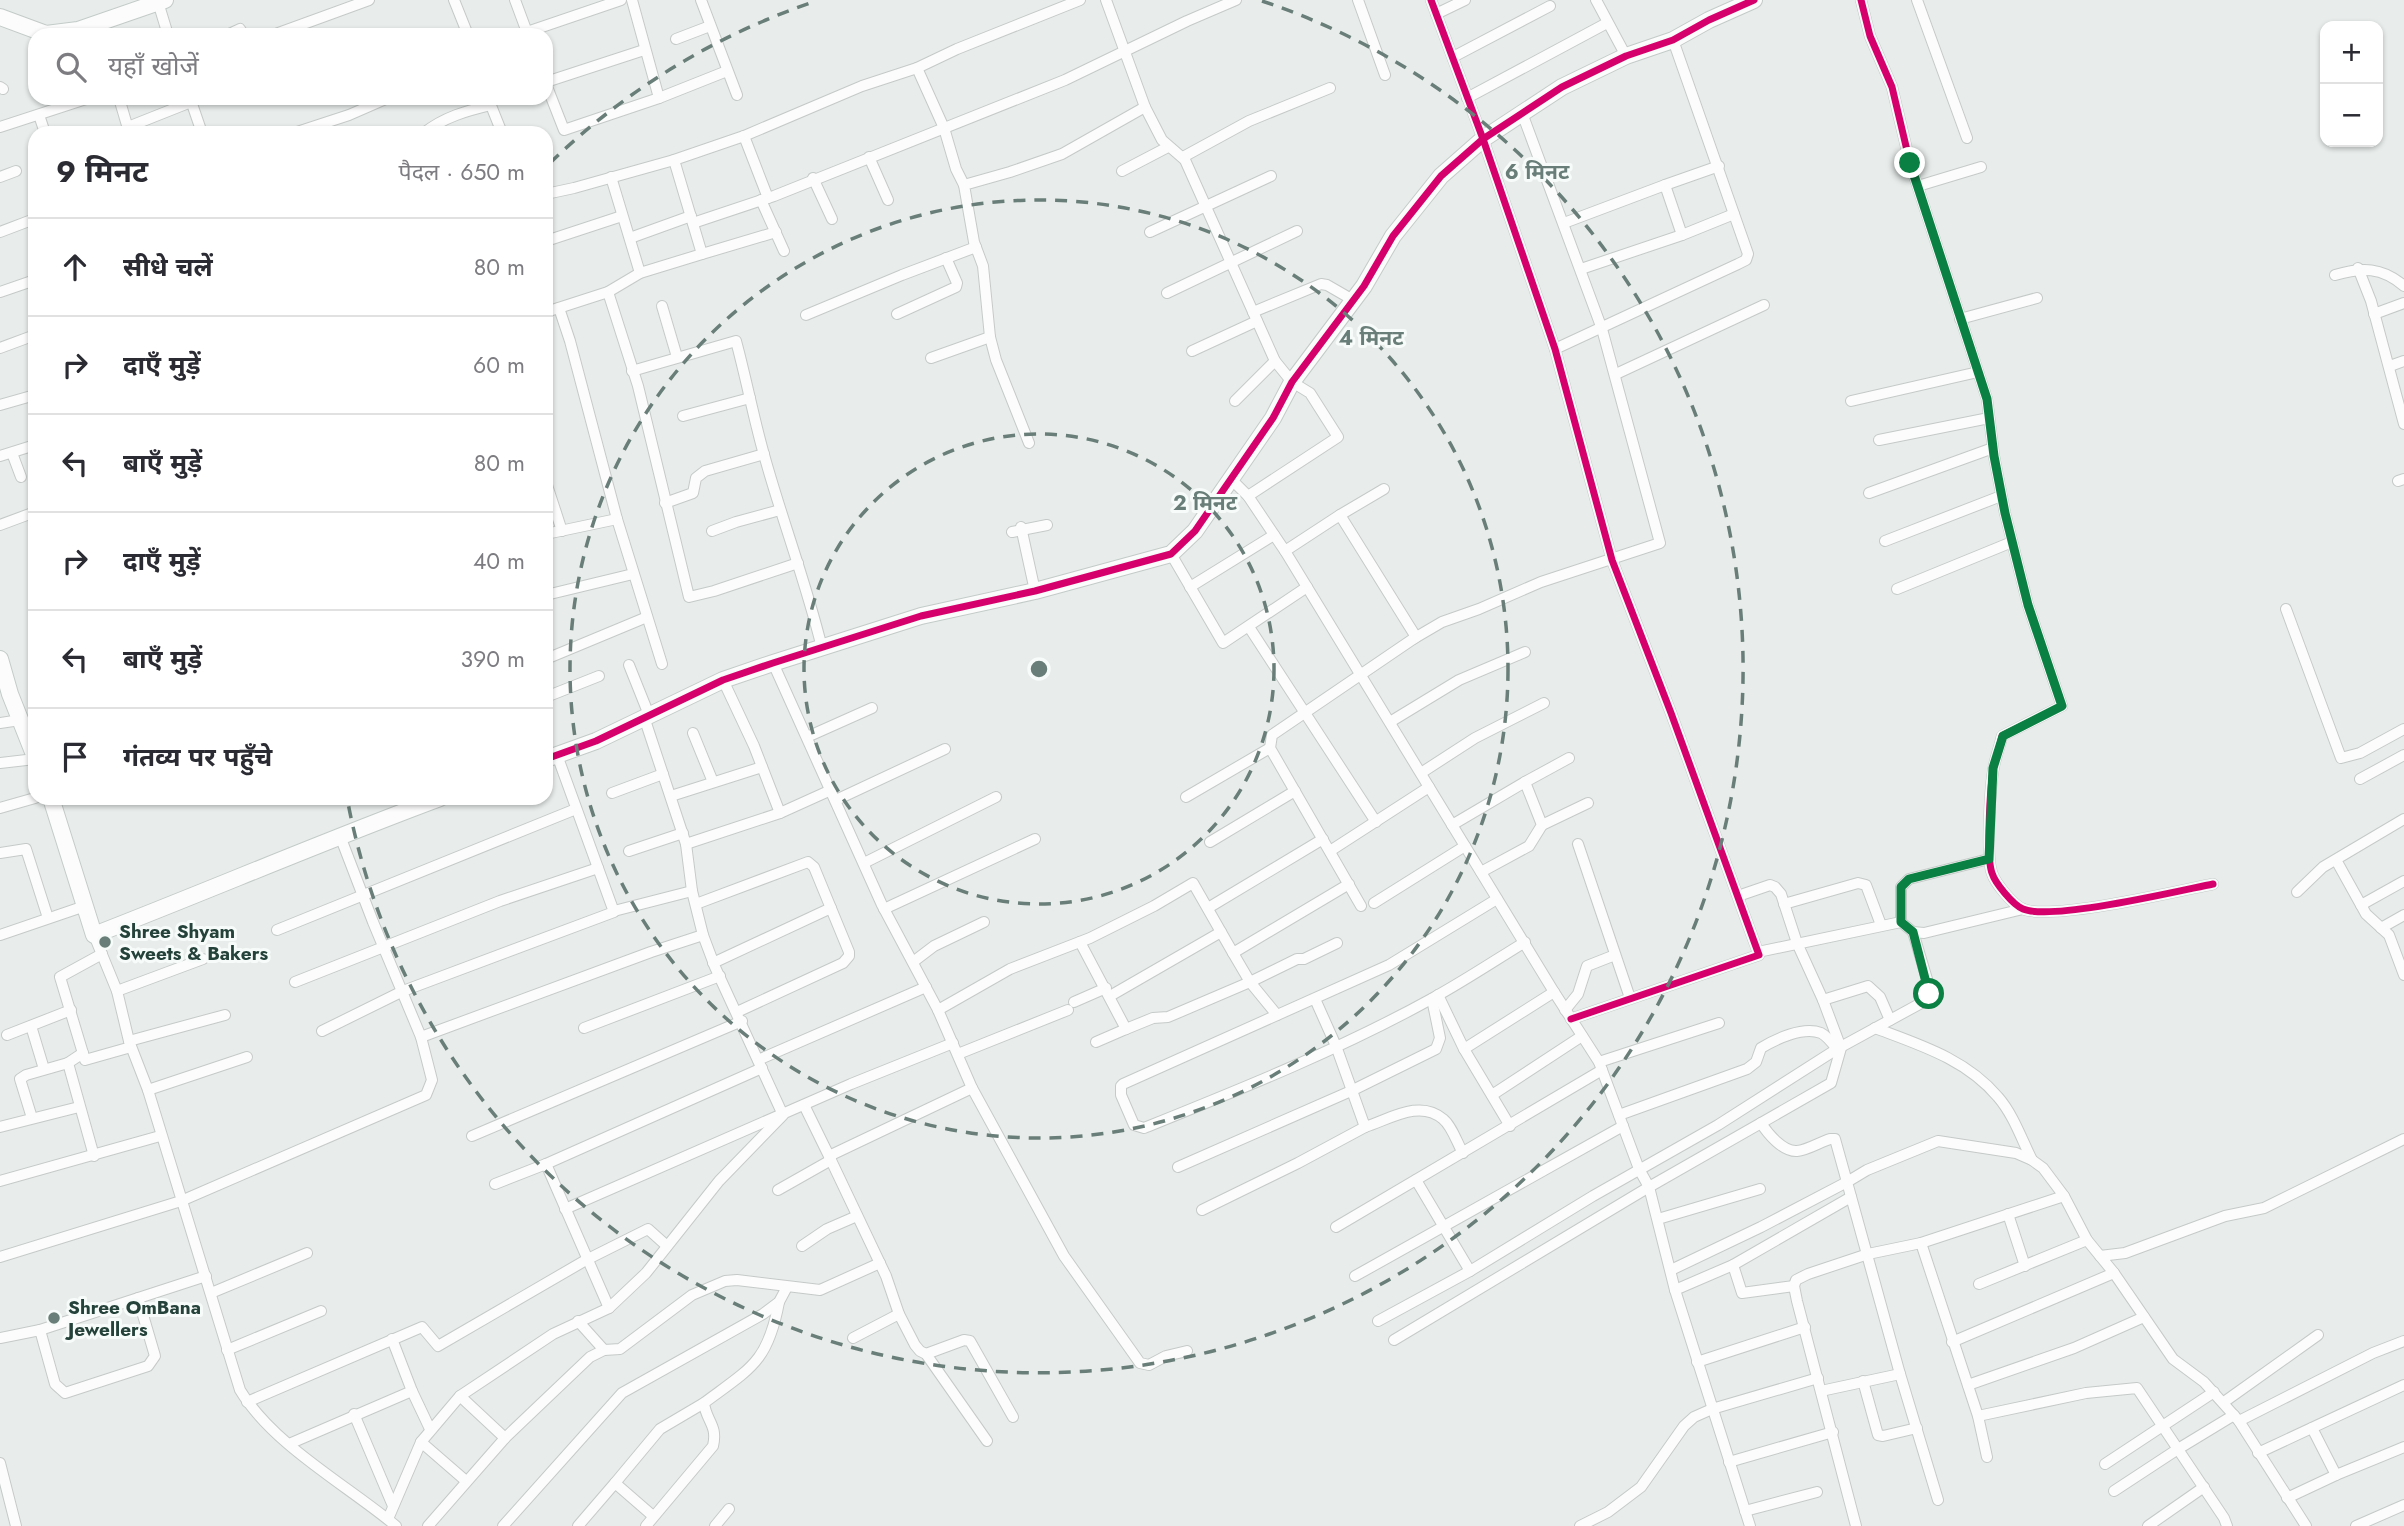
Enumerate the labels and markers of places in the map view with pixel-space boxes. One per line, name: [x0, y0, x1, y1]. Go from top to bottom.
centre of rings: [1027, 657, 1051, 681]
place label: Shree Shyam Sweets & Bakers: [119, 918, 268, 967]
marker: Shree Shyam Sweets & Bakers: [97, 934, 113, 950]
place label: Shree OmBana Jewellers: [64, 1294, 201, 1343]
marker: Shree OmBana Jewellers: [46, 1310, 62, 1326]

